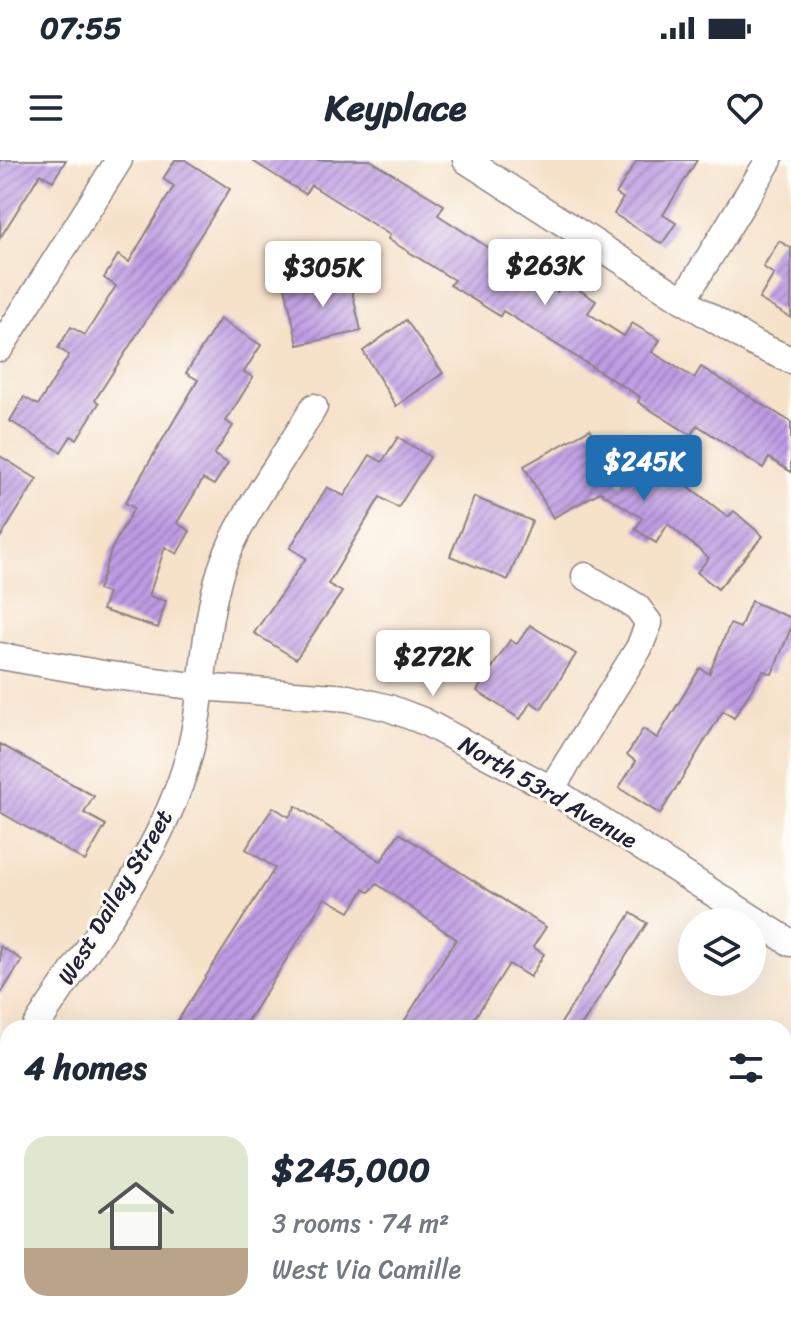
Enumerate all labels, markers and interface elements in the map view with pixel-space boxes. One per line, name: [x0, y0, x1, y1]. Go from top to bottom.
text: 07:55: [40, 1, 122, 55]
text: Keyplace: [325, 76, 466, 140]
icon: menu: [24, 86, 68, 130]
icon: heart: [723, 86, 767, 130]
pin: $263K: [489, 239, 601, 307]
pin: $305K: [267, 241, 379, 309]
text: $263K: [506, 242, 584, 288]
text: $305K: [283, 244, 363, 290]
pin: $245K: [588, 435, 700, 503]
text: $245K: [604, 438, 684, 484]
pin: $272K: [377, 630, 489, 698]
text: $272K: [394, 633, 472, 679]
street label: North 53rd Avenue: [450, 724, 646, 861]
street label: West Dailey Street: [46, 801, 184, 993]
map controls: [678, 908, 766, 996]
button: layers: [678, 908, 766, 996]
text: 4 homes: [24, 1038, 147, 1098]
icon: filters: [724, 1046, 768, 1090]
text: $245,000: [272, 1140, 430, 1200]
icon: home: [88, 1168, 184, 1264]
text: 3 rooms · 74 m²: [272, 1200, 449, 1246]
text: West Via Camille: [272, 1246, 461, 1292]

